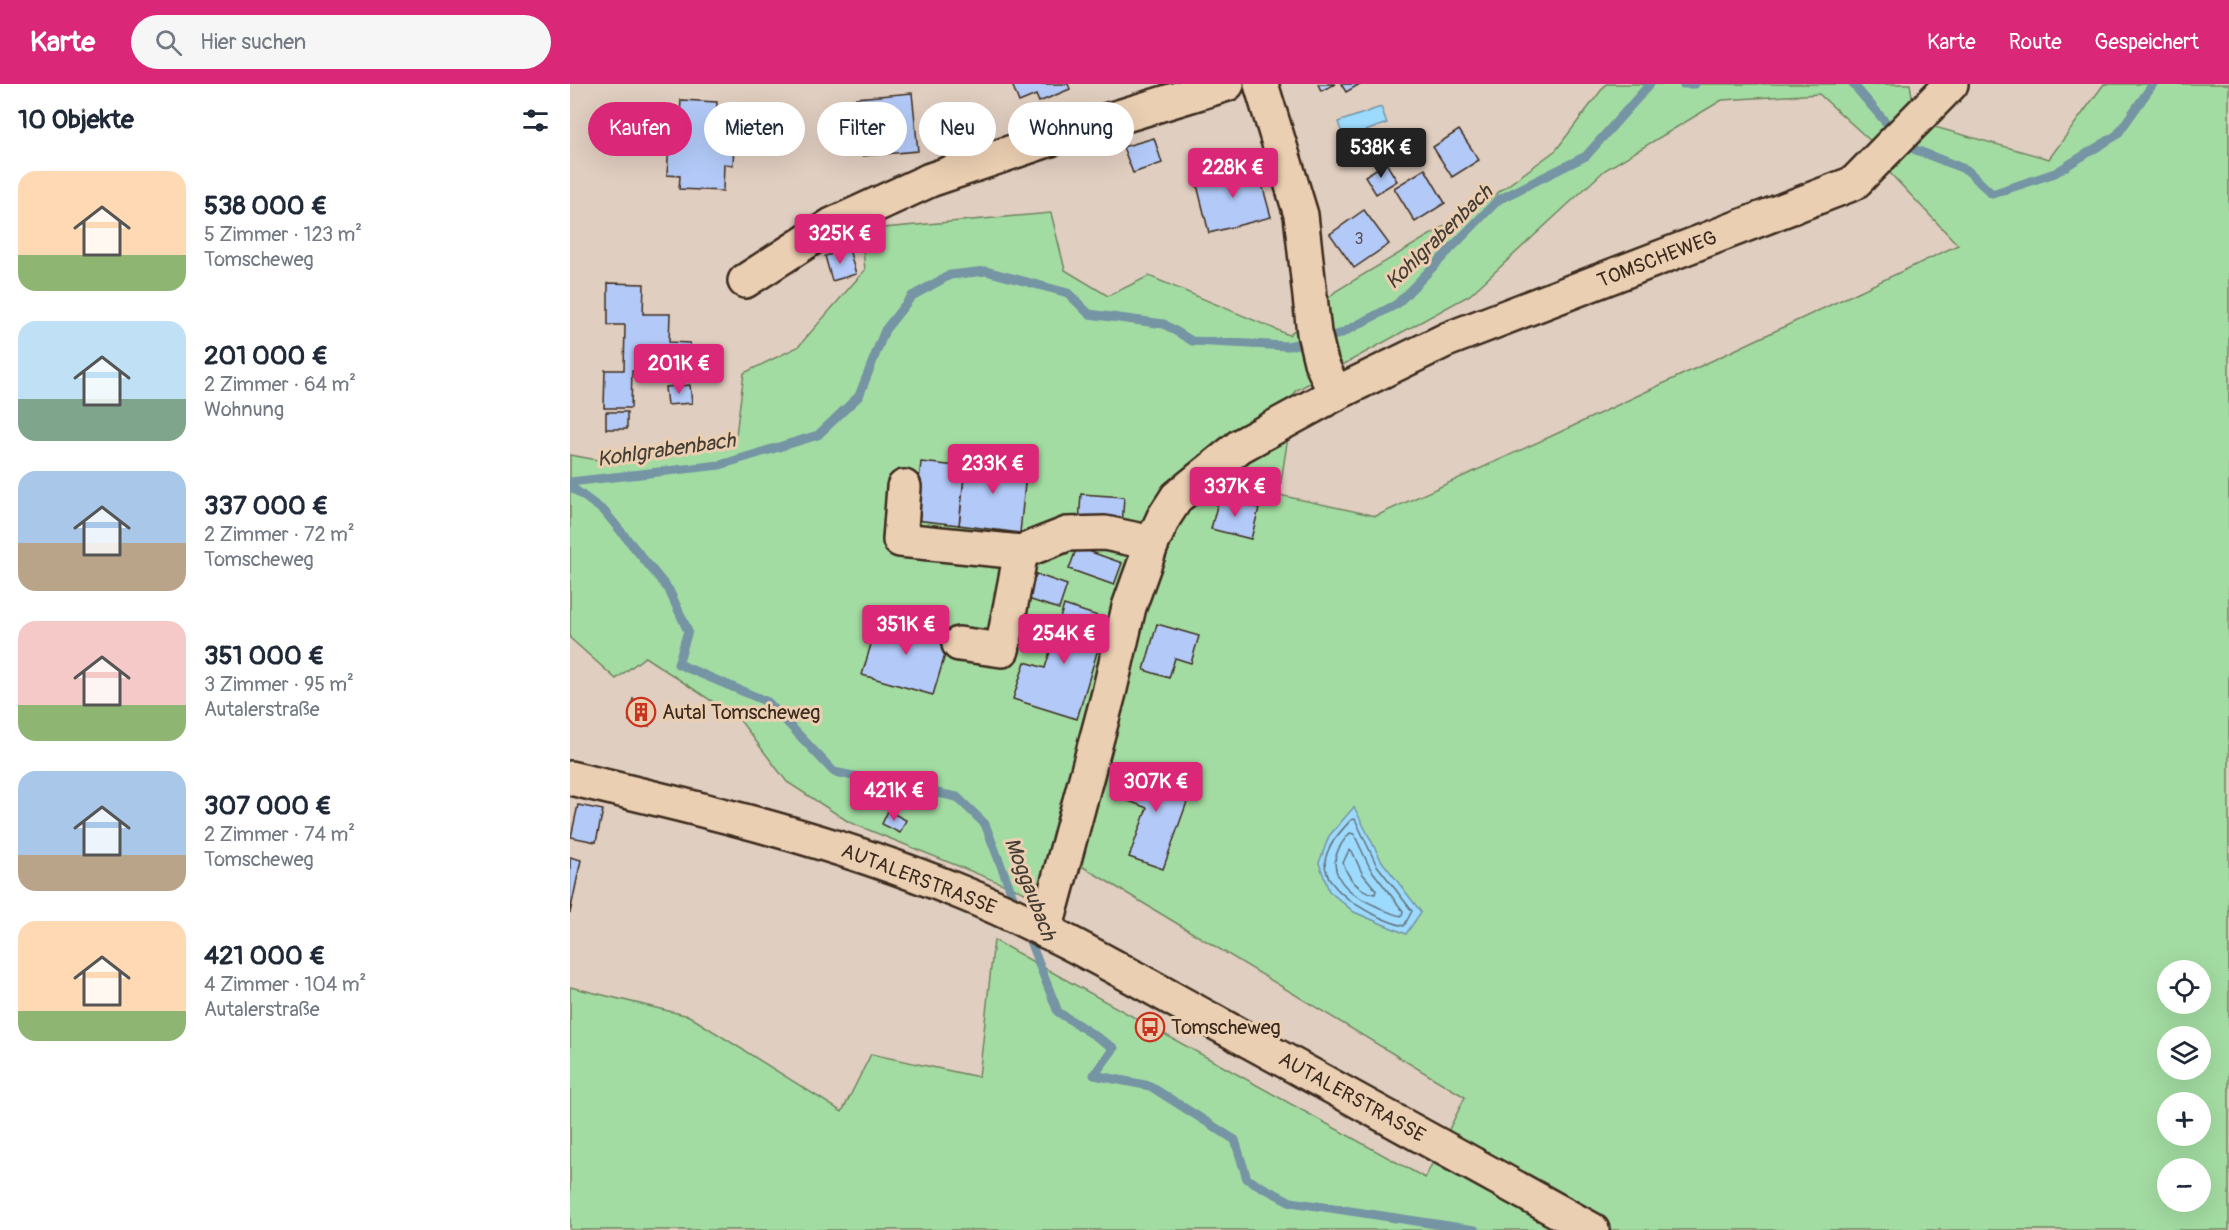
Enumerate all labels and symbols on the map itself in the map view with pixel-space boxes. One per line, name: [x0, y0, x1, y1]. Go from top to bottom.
pin: 538K €: [1332, 128, 1430, 179]
pin: 228K €: [1184, 148, 1282, 199]
water label: Kohlgrabenbach: [1380, 178, 1499, 295]
pin: 325K €: [791, 214, 889, 265]
street label: TOMSCHEWEG: [1594, 225, 1720, 293]
house number: 3: [1355, 229, 1364, 249]
pin: 201K €: [630, 344, 728, 395]
water label: Kohlgrabenbach: [595, 427, 738, 473]
pin: 233K €: [944, 444, 1042, 495]
pin: 337K €: [1186, 467, 1284, 518]
pin: 351K €: [857, 605, 955, 656]
pin: 254K €: [1015, 614, 1113, 665]
building icon: Autal Tomscheweg: [625, 696, 657, 728]
place label: Autal Tomscheweg: [662, 700, 820, 725]
pin: 307K €: [1107, 762, 1205, 813]
pin: 421K €: [845, 771, 943, 822]
water label: Moggaubach: [998, 834, 1062, 945]
street label: AUTALERSTRASSE: [838, 838, 1000, 920]
bus stop icon: Tomscheweg: [1134, 1011, 1166, 1043]
place label: Tomscheweg: [1171, 1015, 1281, 1040]
street label: AUTALERSTRASSE: [1274, 1046, 1430, 1148]

